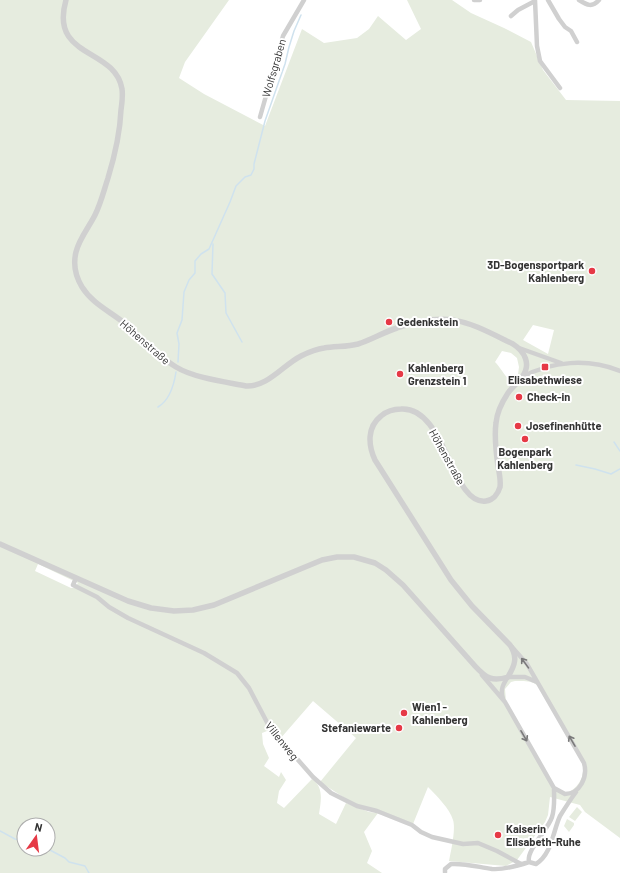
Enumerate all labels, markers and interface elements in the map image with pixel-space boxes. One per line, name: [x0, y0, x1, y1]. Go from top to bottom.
street label: Wolfsgraben: [259, 37, 288, 98]
place label: 3D-Bogensportpark Kahlenberg: [487, 258, 584, 284]
marker: 3D-Bogensportpark Kahlenberg: [587, 266, 597, 276]
place label: Gedenkstein: [397, 315, 458, 328]
street label: Höhenstraße: [118, 317, 173, 367]
marker: Gedenkstein: [384, 317, 394, 327]
place label: Kahlenberg Grenzstein 1: [408, 361, 467, 387]
marker: Elisabethwiese: [540, 362, 550, 372]
marker: Kahlenberg Grenzstein 1: [395, 369, 405, 379]
place label: Elisabethwiese: [508, 373, 582, 386]
place label: Check-in: [527, 390, 570, 403]
marker: Check-in: [514, 392, 524, 402]
place label: Josefinenhütte: [526, 419, 601, 432]
marker: Josefinenhütte: [513, 421, 523, 431]
street label: Höhenstraße: [427, 427, 468, 487]
marker: Bogenpark Kahlenberg: [520, 434, 530, 444]
place label: Bogenpark Kahlenberg: [497, 445, 553, 471]
one-way arrow: [521, 657, 529, 668]
place label: Wien1 - Kahlenberg: [412, 700, 468, 726]
marker: Wien1 - Kahlenberg: [399, 708, 409, 718]
street label: Villenweg: [263, 719, 302, 763]
place label: Stefaniewarte: [321, 721, 391, 734]
marker: Stefaniewarte: [394, 723, 404, 733]
one-way arrow: [521, 730, 529, 742]
one-way arrow: [567, 735, 575, 747]
north arrow: [16, 817, 56, 857]
text: N: [33, 820, 44, 834]
place label: Kaiserin Elisabeth-Ruhe: [506, 822, 581, 848]
marker: Kaiserin Elisabeth-Ruhe: [493, 830, 503, 840]

